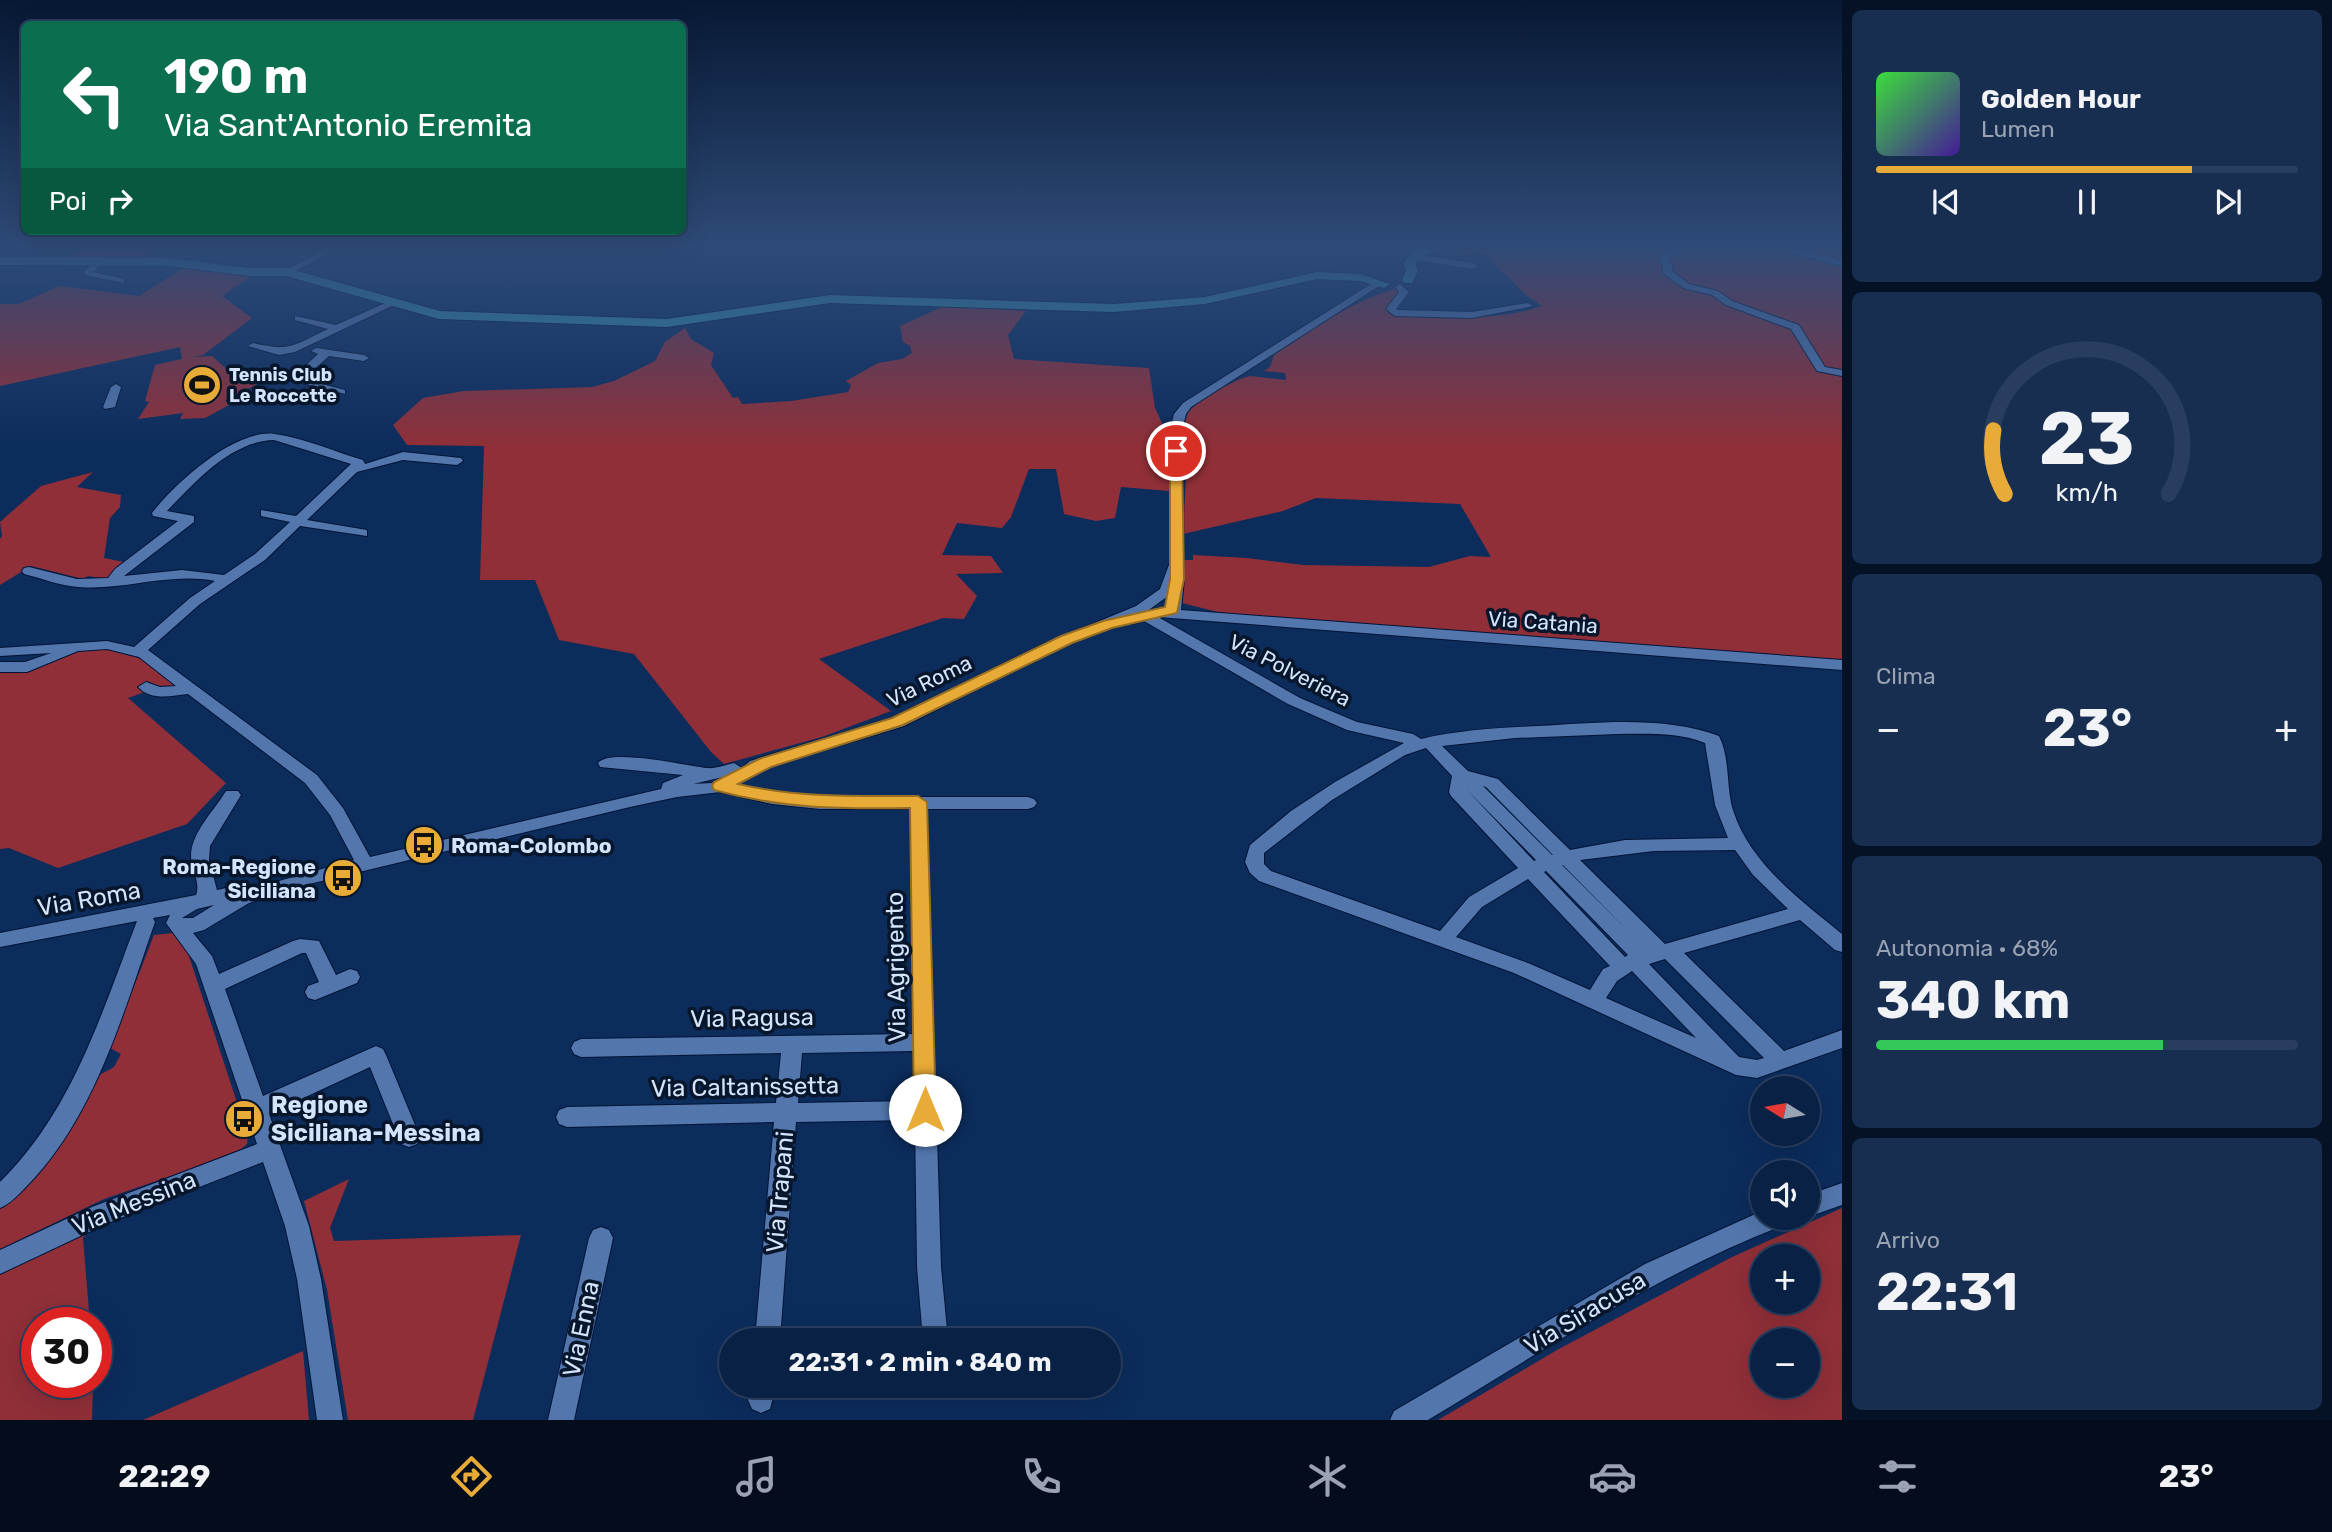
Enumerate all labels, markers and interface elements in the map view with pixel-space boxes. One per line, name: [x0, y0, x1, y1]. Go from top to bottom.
text: 190 m: [164, 47, 308, 105]
icon: left: [49, 49, 140, 140]
text: Golden Hour: [1981, 84, 2141, 115]
text: Via Sant'Antonio Eremita: [164, 106, 533, 144]
text: Lumen: [1981, 115, 2055, 143]
icon: right: [101, 182, 139, 220]
icon: previous: [1927, 183, 1965, 221]
icon: pause: [2068, 183, 2106, 221]
icon: next: [2209, 183, 2247, 221]
text: Poi: [49, 186, 87, 217]
sports icon: Tennis Club Le Roccette: [181, 364, 223, 406]
place label: Tennis Club Le Roccette: [229, 364, 337, 407]
text: 23: [2039, 396, 2135, 482]
pin: [1146, 421, 1206, 481]
icon: arrive: [1157, 432, 1195, 470]
text: km/h: [2056, 478, 2118, 507]
street label: Via Catania: [1487, 606, 1599, 638]
street label: Via Polveriera: [1225, 629, 1355, 711]
street label: Via Roma: [882, 650, 976, 712]
text: Clima: [1876, 662, 1936, 690]
text: 23°: [2043, 697, 2132, 759]
text: −: [1876, 706, 1901, 752]
text: +: [2274, 706, 2298, 752]
bus stop icon: Roma-Colombo: [403, 824, 445, 866]
place label: Roma-Colombo: [451, 833, 612, 858]
place label: Roma-Regione Siciliana: [162, 854, 316, 903]
bus stop icon: Roma-Regione Siciliana: [322, 857, 364, 899]
street label: Via Roma: [35, 876, 143, 922]
street label: Via Agrigento: [881, 892, 911, 1042]
text: Autonomia · 68%: [1876, 934, 2058, 962]
text: 340 km: [1876, 969, 2070, 1031]
street label: Via Ragusa: [690, 1003, 814, 1033]
street label: Via Caltanissetta: [651, 1071, 839, 1103]
position arrow: [888, 1073, 962, 1147]
north arrow: [1750, 1076, 1820, 1146]
map controls: [1750, 1076, 1820, 1398]
place label: Regione Siciliana-Messina: [271, 1091, 481, 1147]
bus stop icon: Regione Siciliana-Messina: [223, 1098, 265, 1140]
street label: Via Trapani: [761, 1130, 799, 1254]
button: sound: [1750, 1160, 1820, 1230]
street label: Via Messina: [68, 1165, 200, 1241]
text: Arrivo: [1876, 1226, 1940, 1254]
button: +: [1750, 1244, 1820, 1314]
text: 22:31: [1876, 1261, 2018, 1323]
street label: Via Siracusa: [1519, 1266, 1651, 1360]
street label: Via Enna: [557, 1278, 605, 1380]
speed limit sign: 30: [21, 1307, 112, 1398]
button: −: [1750, 1328, 1820, 1398]
text: 22:31 · 2 min · 840 m: [788, 1347, 1052, 1378]
icon: directions: [447, 1452, 496, 1501]
icon: music: [732, 1452, 781, 1501]
icon: phone: [1017, 1452, 1066, 1501]
icon: climate: [1303, 1452, 1352, 1501]
icon: car: [1588, 1452, 1637, 1501]
icon: filters: [1873, 1452, 1922, 1501]
text: 22:29: [118, 1457, 210, 1495]
text: 23°: [2159, 1457, 2214, 1495]

